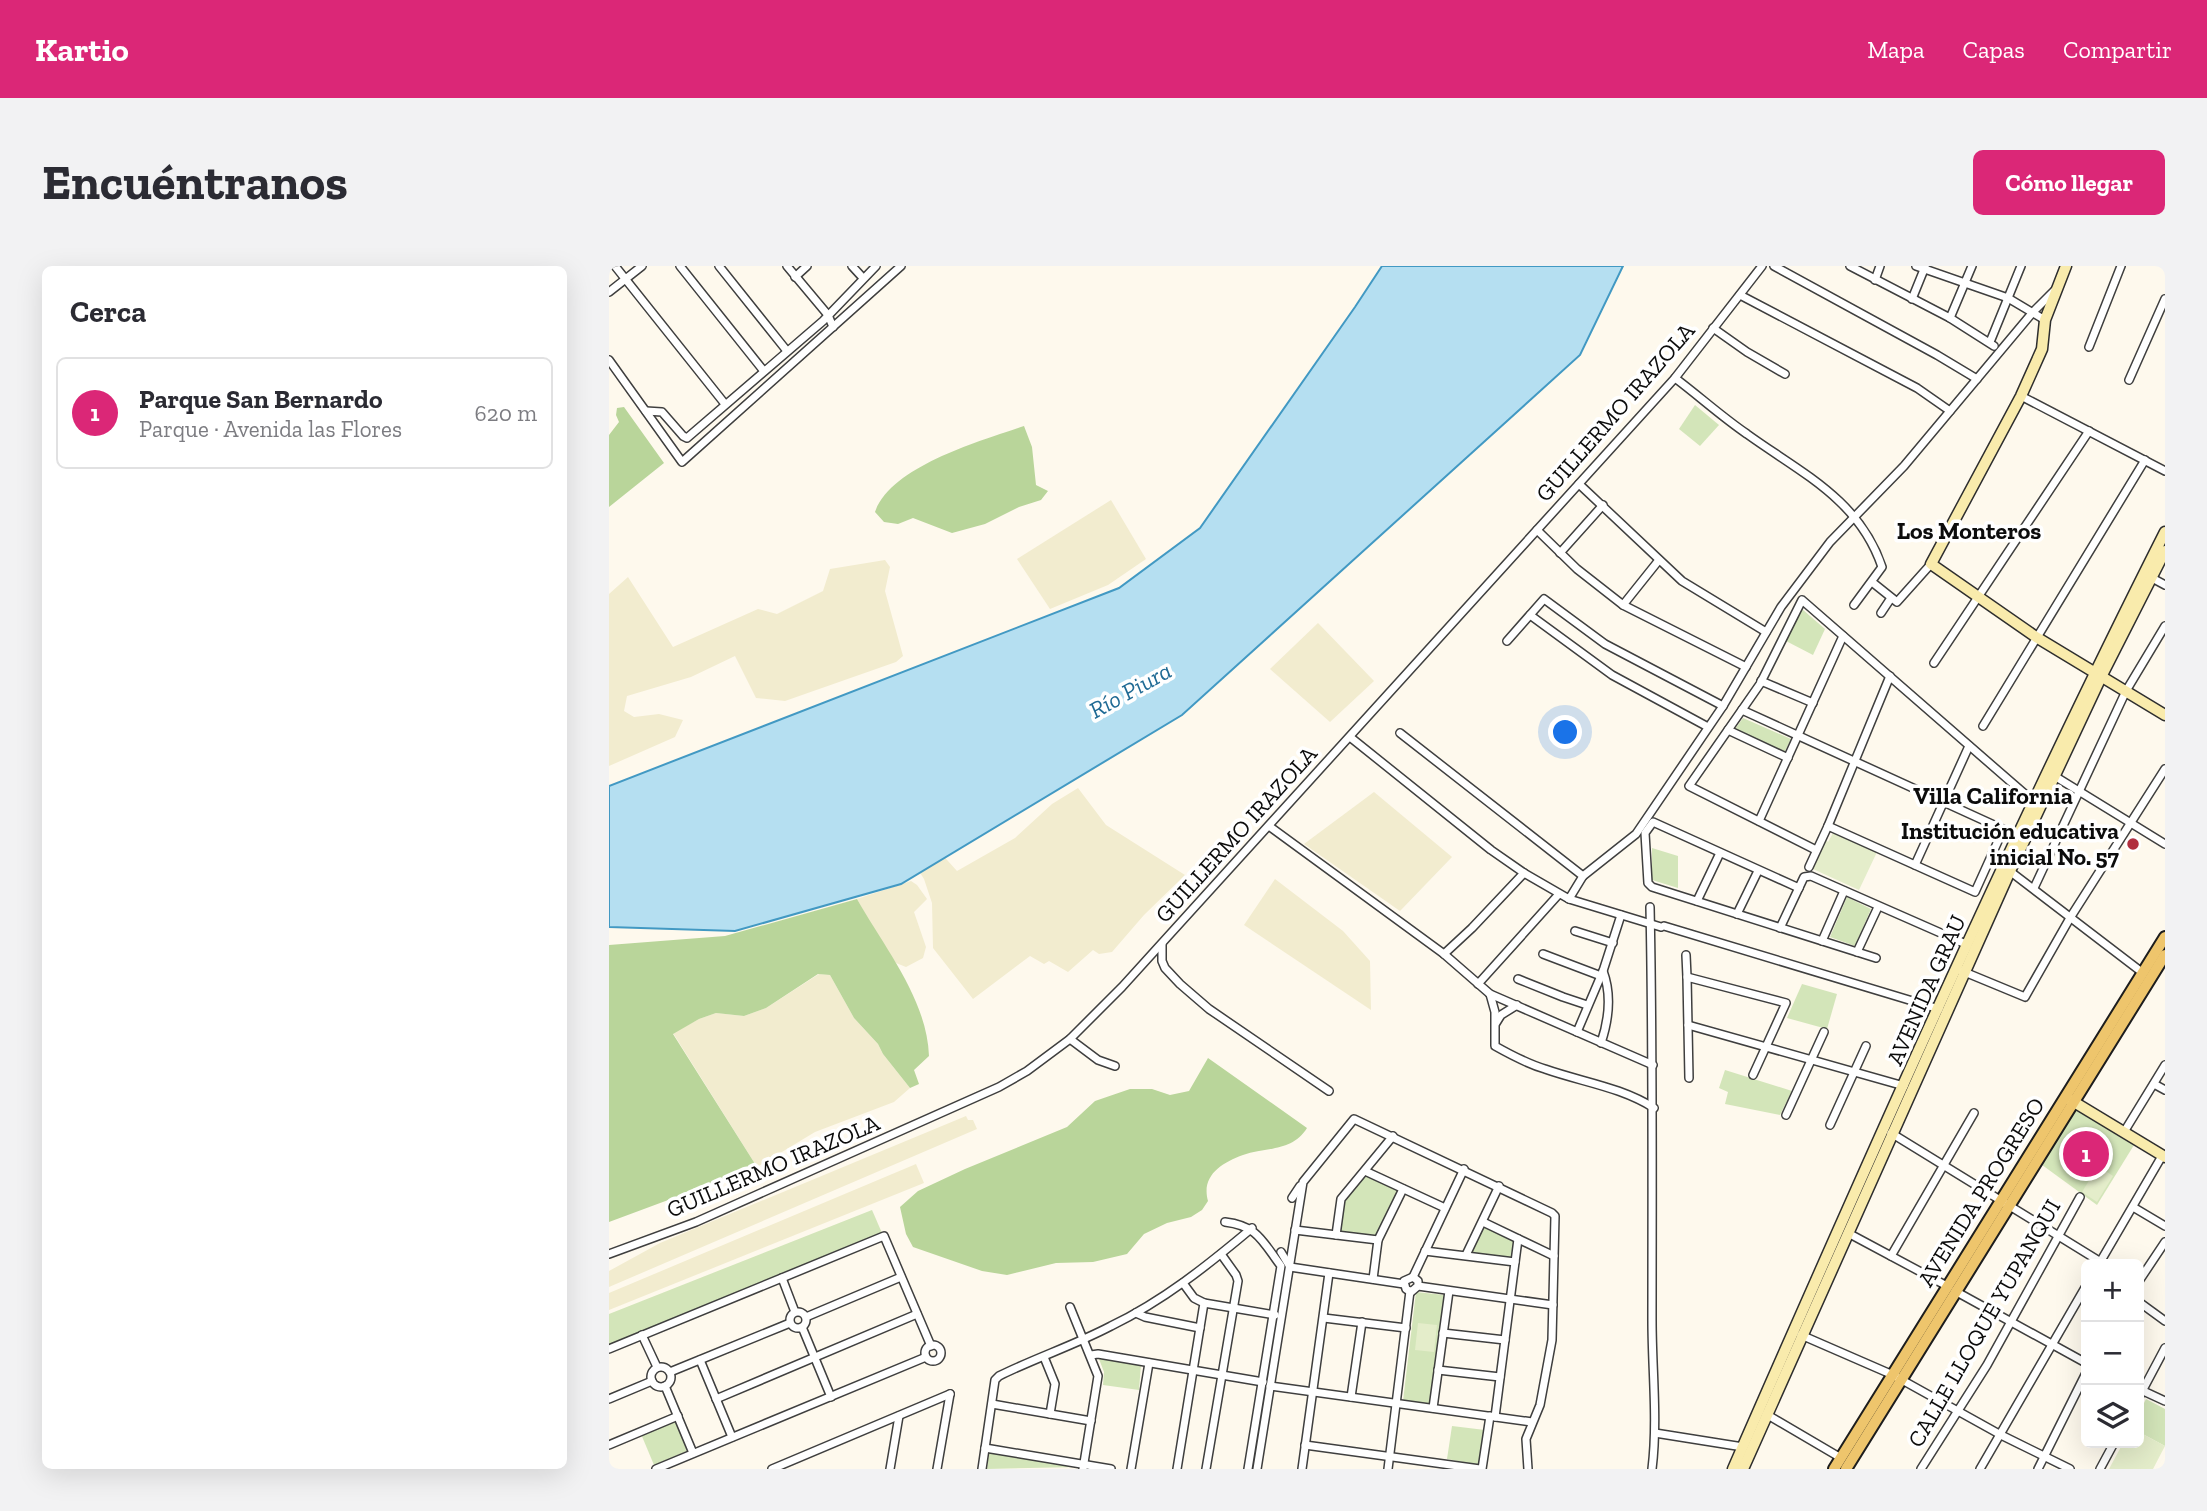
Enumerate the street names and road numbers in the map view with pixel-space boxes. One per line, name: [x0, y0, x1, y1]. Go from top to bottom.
street label: GUILLERMO IRAZOLA: [1530, 316, 1701, 507]
street label: GUILLERMO IRAZOLA: [1149, 739, 1323, 928]
street label: AVENIDA GRAU: [1880, 911, 1972, 1069]
street label: AVENIDA PROGRESO: [1911, 1092, 2051, 1292]
street label: GUILLERMO IRAZOLA: [663, 1108, 884, 1223]
street label: CALLE LLOQUE YUPANQUI: [1901, 1194, 2067, 1452]

